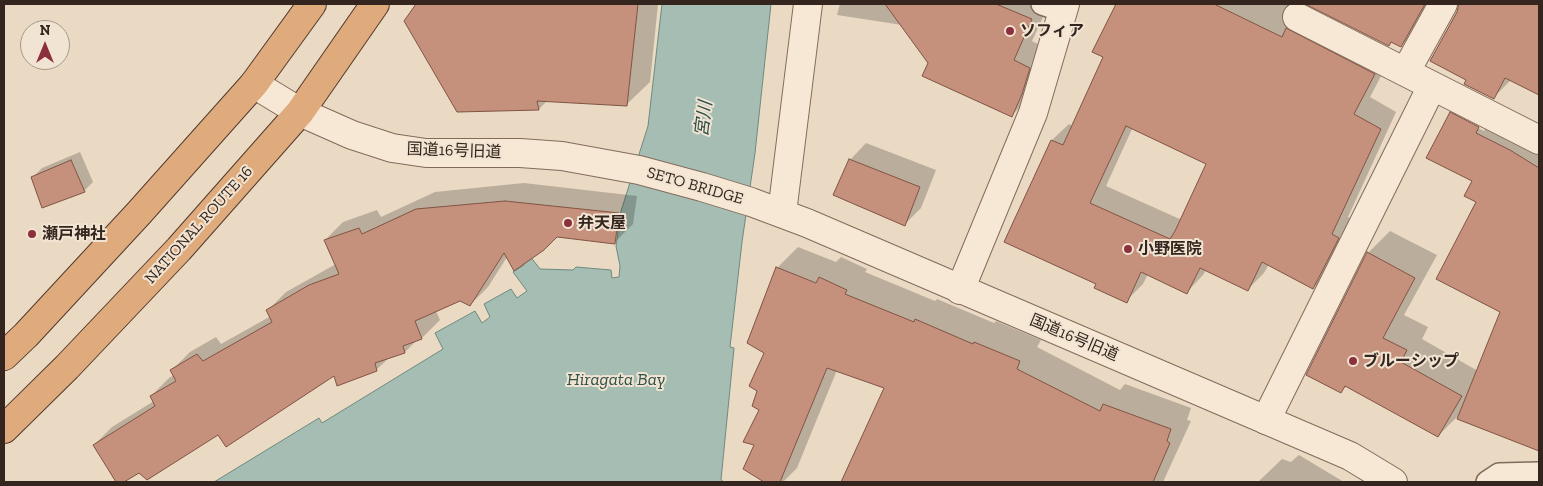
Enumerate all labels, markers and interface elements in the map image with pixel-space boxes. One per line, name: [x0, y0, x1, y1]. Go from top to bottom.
north arrow: [20, 20, 70, 70]
place label: ソフィア: [1020, 21, 1084, 41]
text: N: [40, 22, 50, 39]
marker: ソフィア: [1004, 25, 1016, 37]
water label: 宮川: [691, 100, 717, 138]
street label: 国道16号旧道: [406, 140, 502, 162]
street label: NATIONAL ROUTE 16: [141, 162, 257, 288]
street label: SETO BRIDGE: [645, 163, 745, 209]
place label: 弁天屋: [578, 213, 626, 233]
marker: 弁天屋: [562, 217, 574, 229]
place label: 瀬戸神社: [42, 224, 106, 244]
marker: 瀬戸神社: [26, 228, 38, 240]
place label: 小野医院: [1138, 239, 1202, 259]
marker: 小野医院: [1122, 243, 1134, 255]
street label: 国道16号旧道: [1027, 311, 1121, 365]
place label: ブルーシップ: [1363, 351, 1459, 371]
marker: ブルーシップ: [1347, 355, 1359, 367]
water label: Hiragata Bay: [567, 369, 665, 391]

